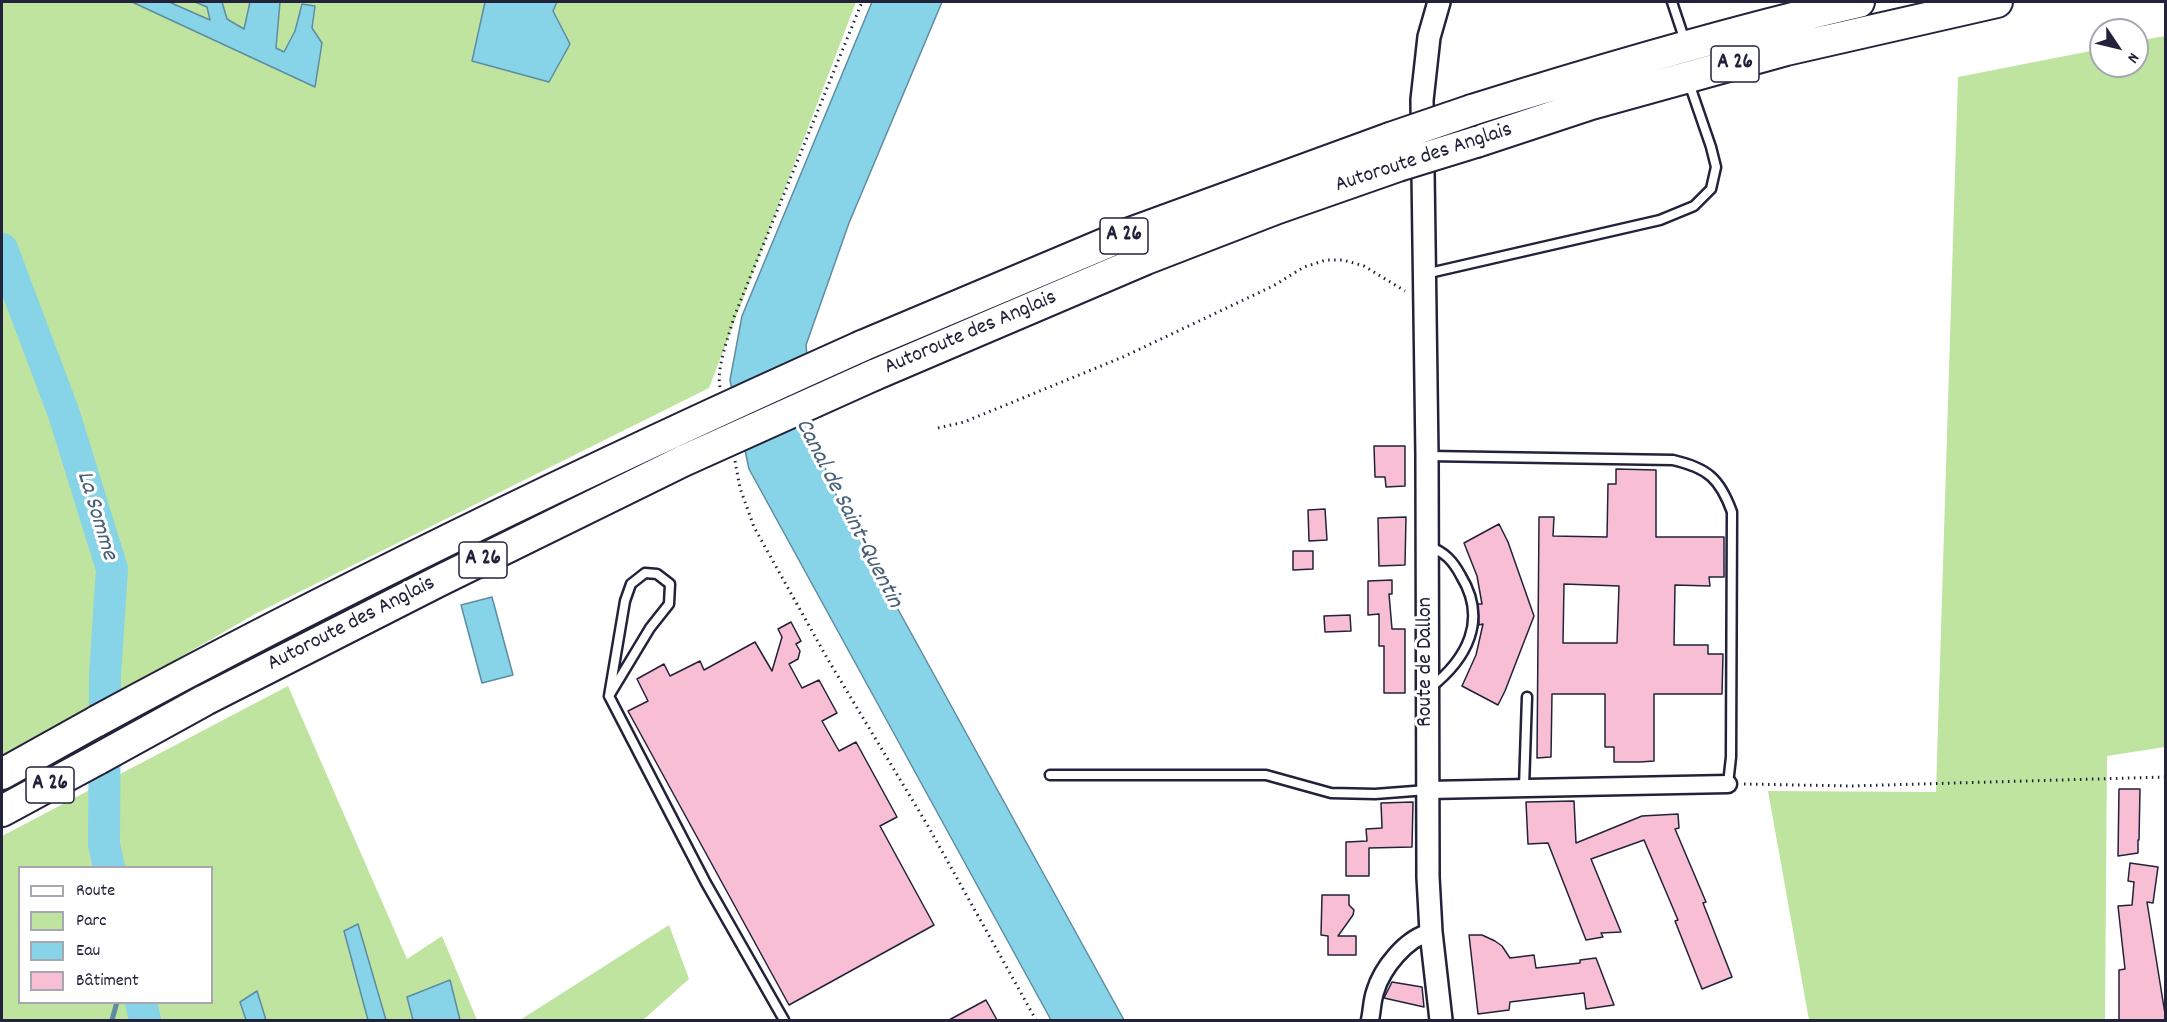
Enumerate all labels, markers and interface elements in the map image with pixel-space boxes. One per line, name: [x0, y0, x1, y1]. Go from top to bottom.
north arrow: [2089, 18, 2149, 78]
road number: A 26: [1711, 46, 1759, 82]
text: N: [2121, 48, 2144, 67]
street label: Autoroute des Anglais: [1332, 118, 1516, 200]
road number: A 26: [1100, 218, 1148, 254]
street label: Autoroute des Anglais: [881, 286, 1061, 382]
water label: Canal de Saint-Quentin: [787, 414, 907, 614]
water label: La Somme: [68, 468, 122, 564]
road number: A 26: [459, 542, 507, 578]
street label: Autoroute des Anglais: [264, 571, 440, 679]
street label: Route de Dallon: [1414, 597, 1440, 727]
road number: A 26: [26, 767, 74, 803]
legend: [18, 866, 213, 1004]
text: Route: [76, 879, 115, 904]
text: Parc: [76, 909, 107, 934]
text: Eau: [76, 939, 100, 964]
text: Bâtiment: [76, 969, 139, 994]

